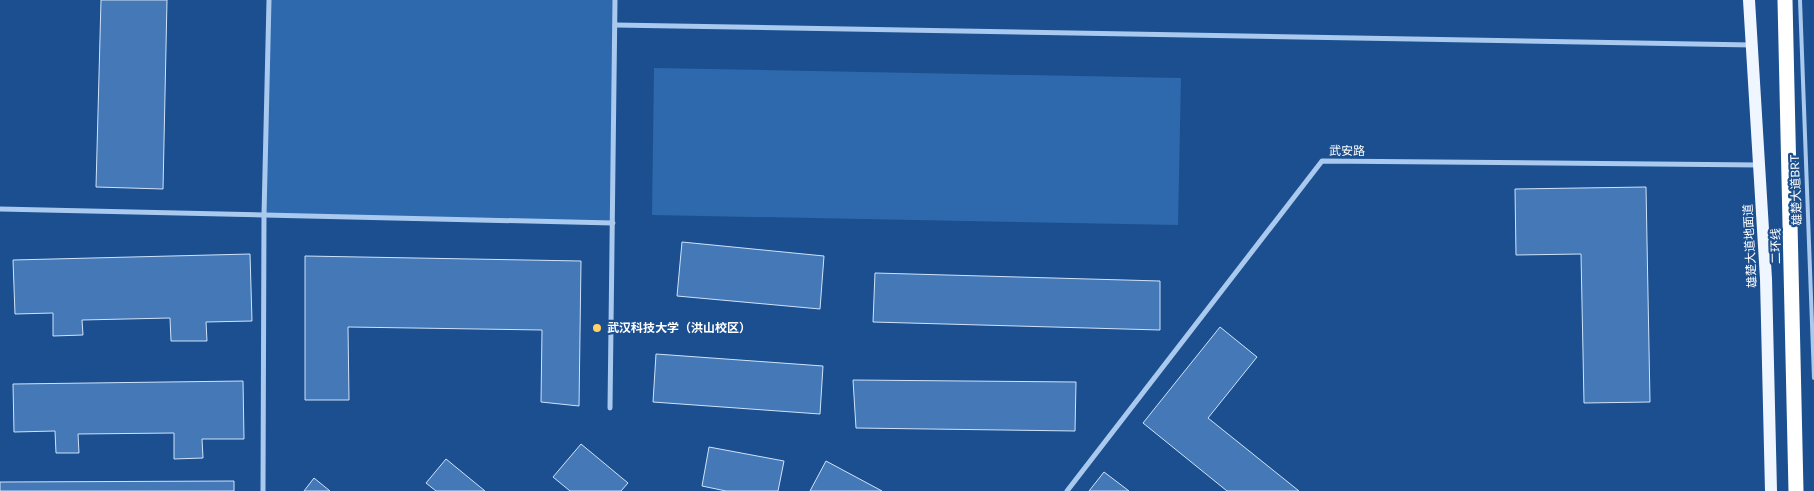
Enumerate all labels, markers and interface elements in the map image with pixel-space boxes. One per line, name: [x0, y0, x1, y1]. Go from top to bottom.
street label: 武安路: [1329, 143, 1365, 157]
street label: 雄楚大道BRT: [1787, 154, 1803, 226]
street label: 雄楚大道地面道: [1740, 204, 1758, 288]
street label: 二环线: [1768, 228, 1782, 264]
place label: 武汉科技大学（洪山校区）: [607, 320, 751, 334]
marker: 武汉科技大学（洪山校区）: [591, 322, 603, 334]

